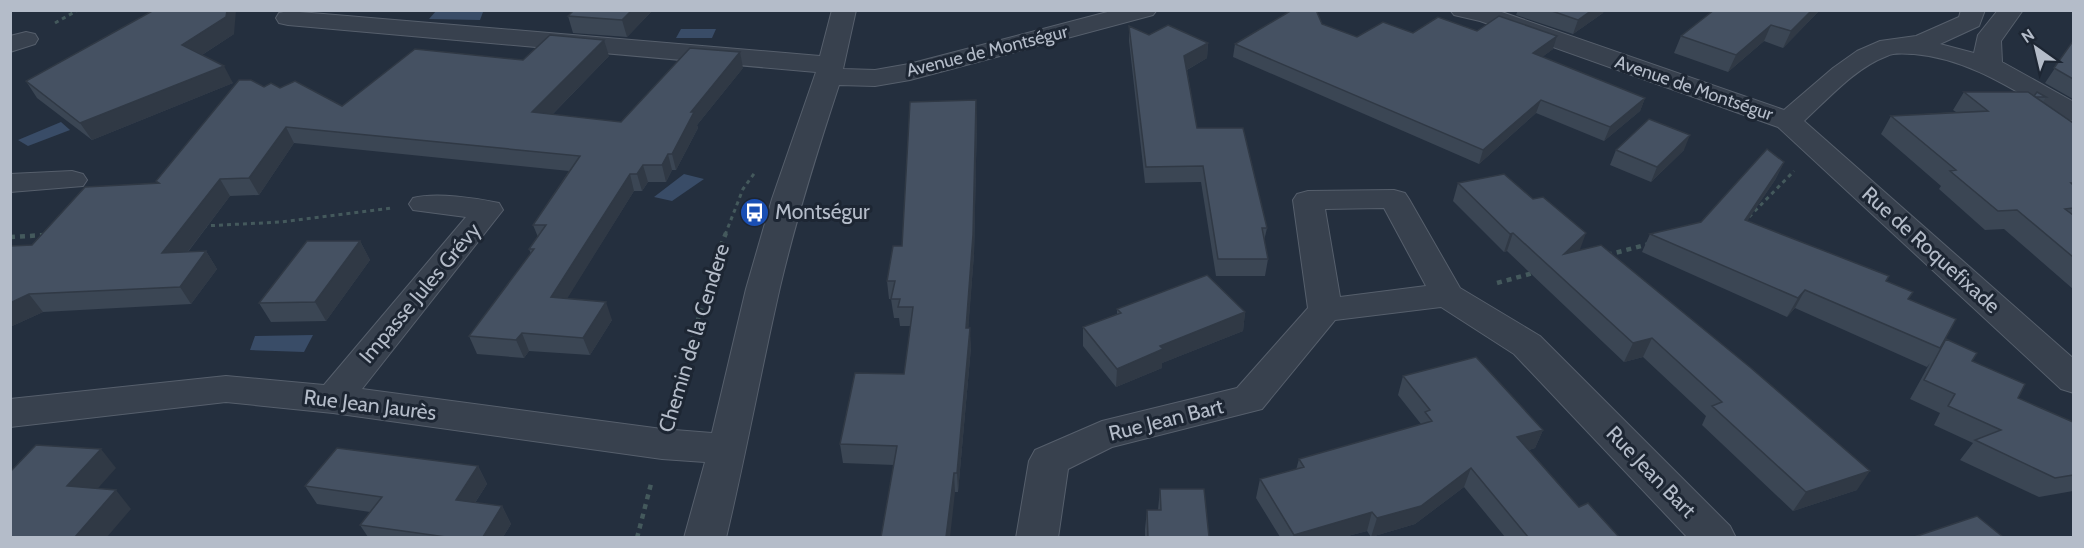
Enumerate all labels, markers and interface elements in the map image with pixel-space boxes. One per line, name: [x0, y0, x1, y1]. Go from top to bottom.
north arrow: [2006, 18, 2066, 78]
street label: Avenue de Montségur: [904, 20, 1070, 82]
text: N: [2018, 25, 2038, 47]
street label: Avenue de Montségur: [1612, 51, 1776, 125]
street label: Rue de Roquefixade: [1857, 181, 2006, 318]
bus stop icon: Montségur: [738, 196, 770, 228]
place label: Montségur: [775, 199, 870, 224]
street label: Impasse Jules Grévy: [354, 217, 486, 368]
street label: Chemin de la Cendere: [653, 240, 734, 435]
street label: Rue Jean Jaurès: [302, 384, 438, 425]
street label: Rue Jean Bart: [1106, 393, 1226, 446]
street label: Rue Jean Bart: [1602, 421, 1701, 523]

